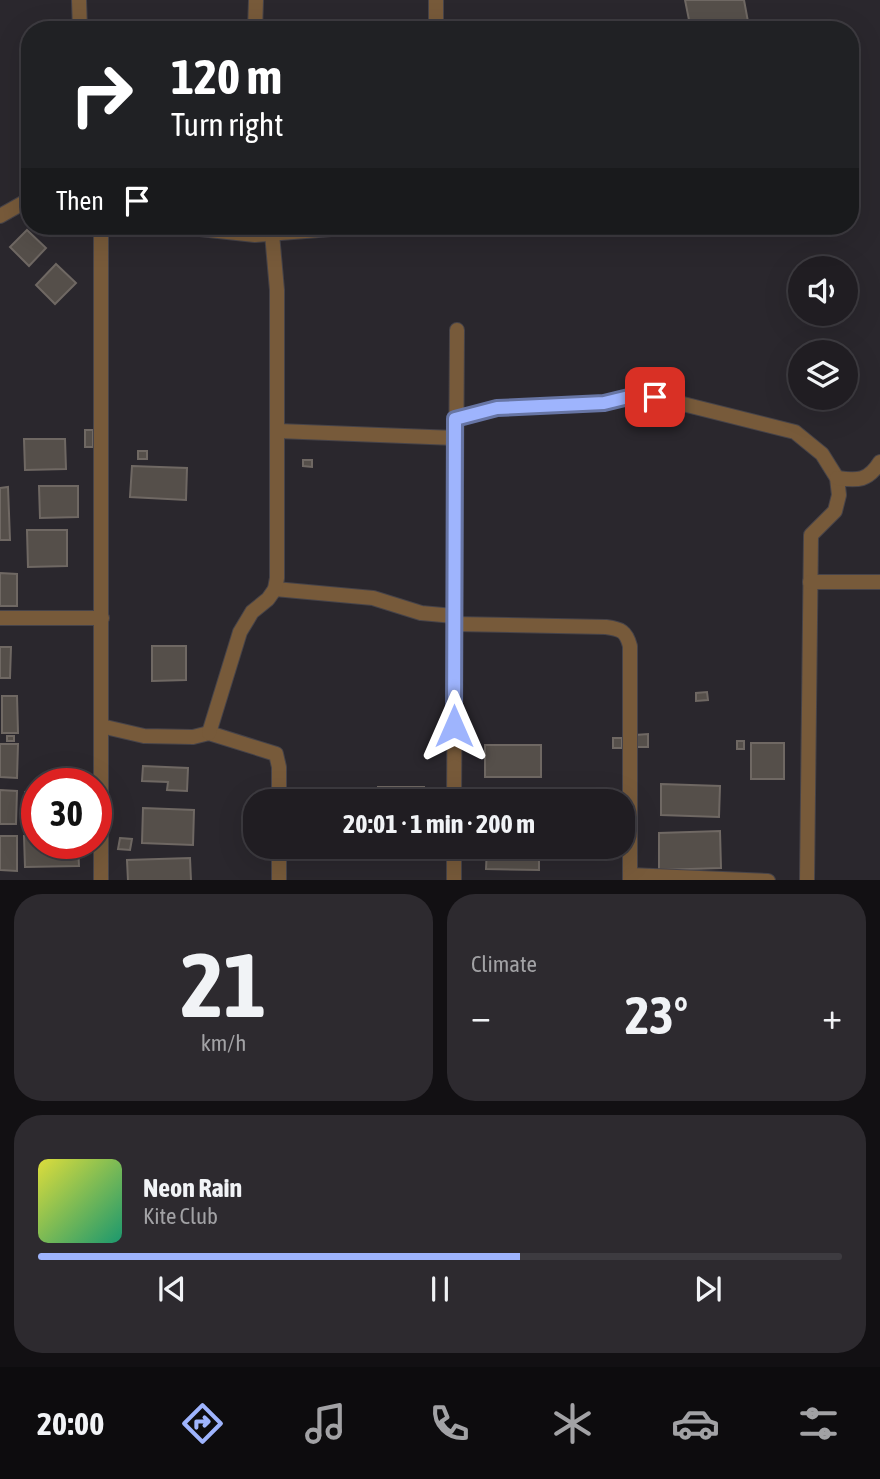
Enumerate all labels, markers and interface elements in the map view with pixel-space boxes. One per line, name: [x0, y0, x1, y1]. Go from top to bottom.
text: 120 m: [171, 48, 282, 104]
icon: right: [56, 49, 147, 140]
text: Turn right: [171, 106, 284, 143]
icon: arrive: [118, 182, 156, 220]
text: Then: [56, 186, 104, 216]
map controls: [788, 256, 858, 410]
button: sound: [788, 256, 858, 326]
button: layers: [788, 340, 858, 410]
pin: [625, 367, 685, 427]
icon: arrive: [636, 378, 674, 416]
position arrow: [417, 689, 491, 763]
speed limit sign: 30: [21, 768, 112, 859]
text: 20:01 · 1 min · 200 m: [343, 809, 535, 839]
text: 21: [181, 932, 266, 1036]
text: Climate: [471, 951, 537, 977]
text: 23°: [625, 985, 688, 1045]
text: −: [471, 994, 491, 1037]
text: +: [822, 994, 842, 1037]
text: km/h: [201, 1030, 246, 1056]
text: Neon Rain: [143, 1173, 242, 1203]
text: Kite Club: [143, 1203, 218, 1229]
icon: previous: [153, 1270, 191, 1308]
icon: pause: [421, 1270, 459, 1308]
icon: next: [689, 1270, 727, 1308]
icon: directions: [178, 1399, 227, 1448]
icon: music: [301, 1399, 350, 1448]
icon: phone: [425, 1399, 474, 1448]
icon: climate: [548, 1399, 597, 1448]
icon: car: [671, 1399, 720, 1448]
icon: filters: [794, 1399, 843, 1448]
text: 20:00: [37, 1405, 104, 1442]

